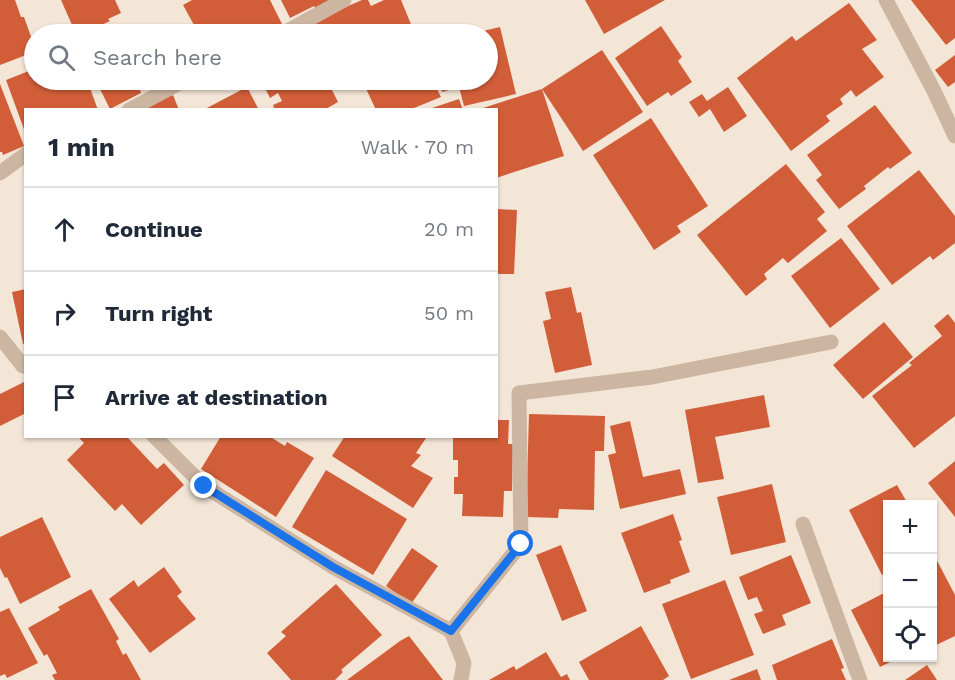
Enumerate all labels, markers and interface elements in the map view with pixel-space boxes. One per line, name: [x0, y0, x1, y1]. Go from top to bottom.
search box: [24, 24, 498, 90]
icon: search: [45, 41, 78, 74]
text: Search here: [93, 45, 222, 70]
text: 1 min: [48, 132, 115, 162]
text: Walk · 70 m: [361, 135, 474, 159]
icon: ahead: [48, 213, 81, 246]
text: Continue: [105, 217, 203, 242]
text: 20 m: [424, 217, 474, 241]
icon: right: [48, 297, 81, 330]
text: Turn right: [105, 301, 212, 326]
text: 50 m: [424, 301, 474, 325]
icon: arrive: [48, 381, 81, 414]
text: Arrive at destination: [105, 385, 328, 410]
route end: [190, 472, 216, 498]
map controls: [883, 500, 937, 662]
button: +: [883, 500, 937, 554]
route start: [507, 530, 533, 556]
button: −: [883, 554, 937, 608]
button: locate: [883, 608, 937, 662]

